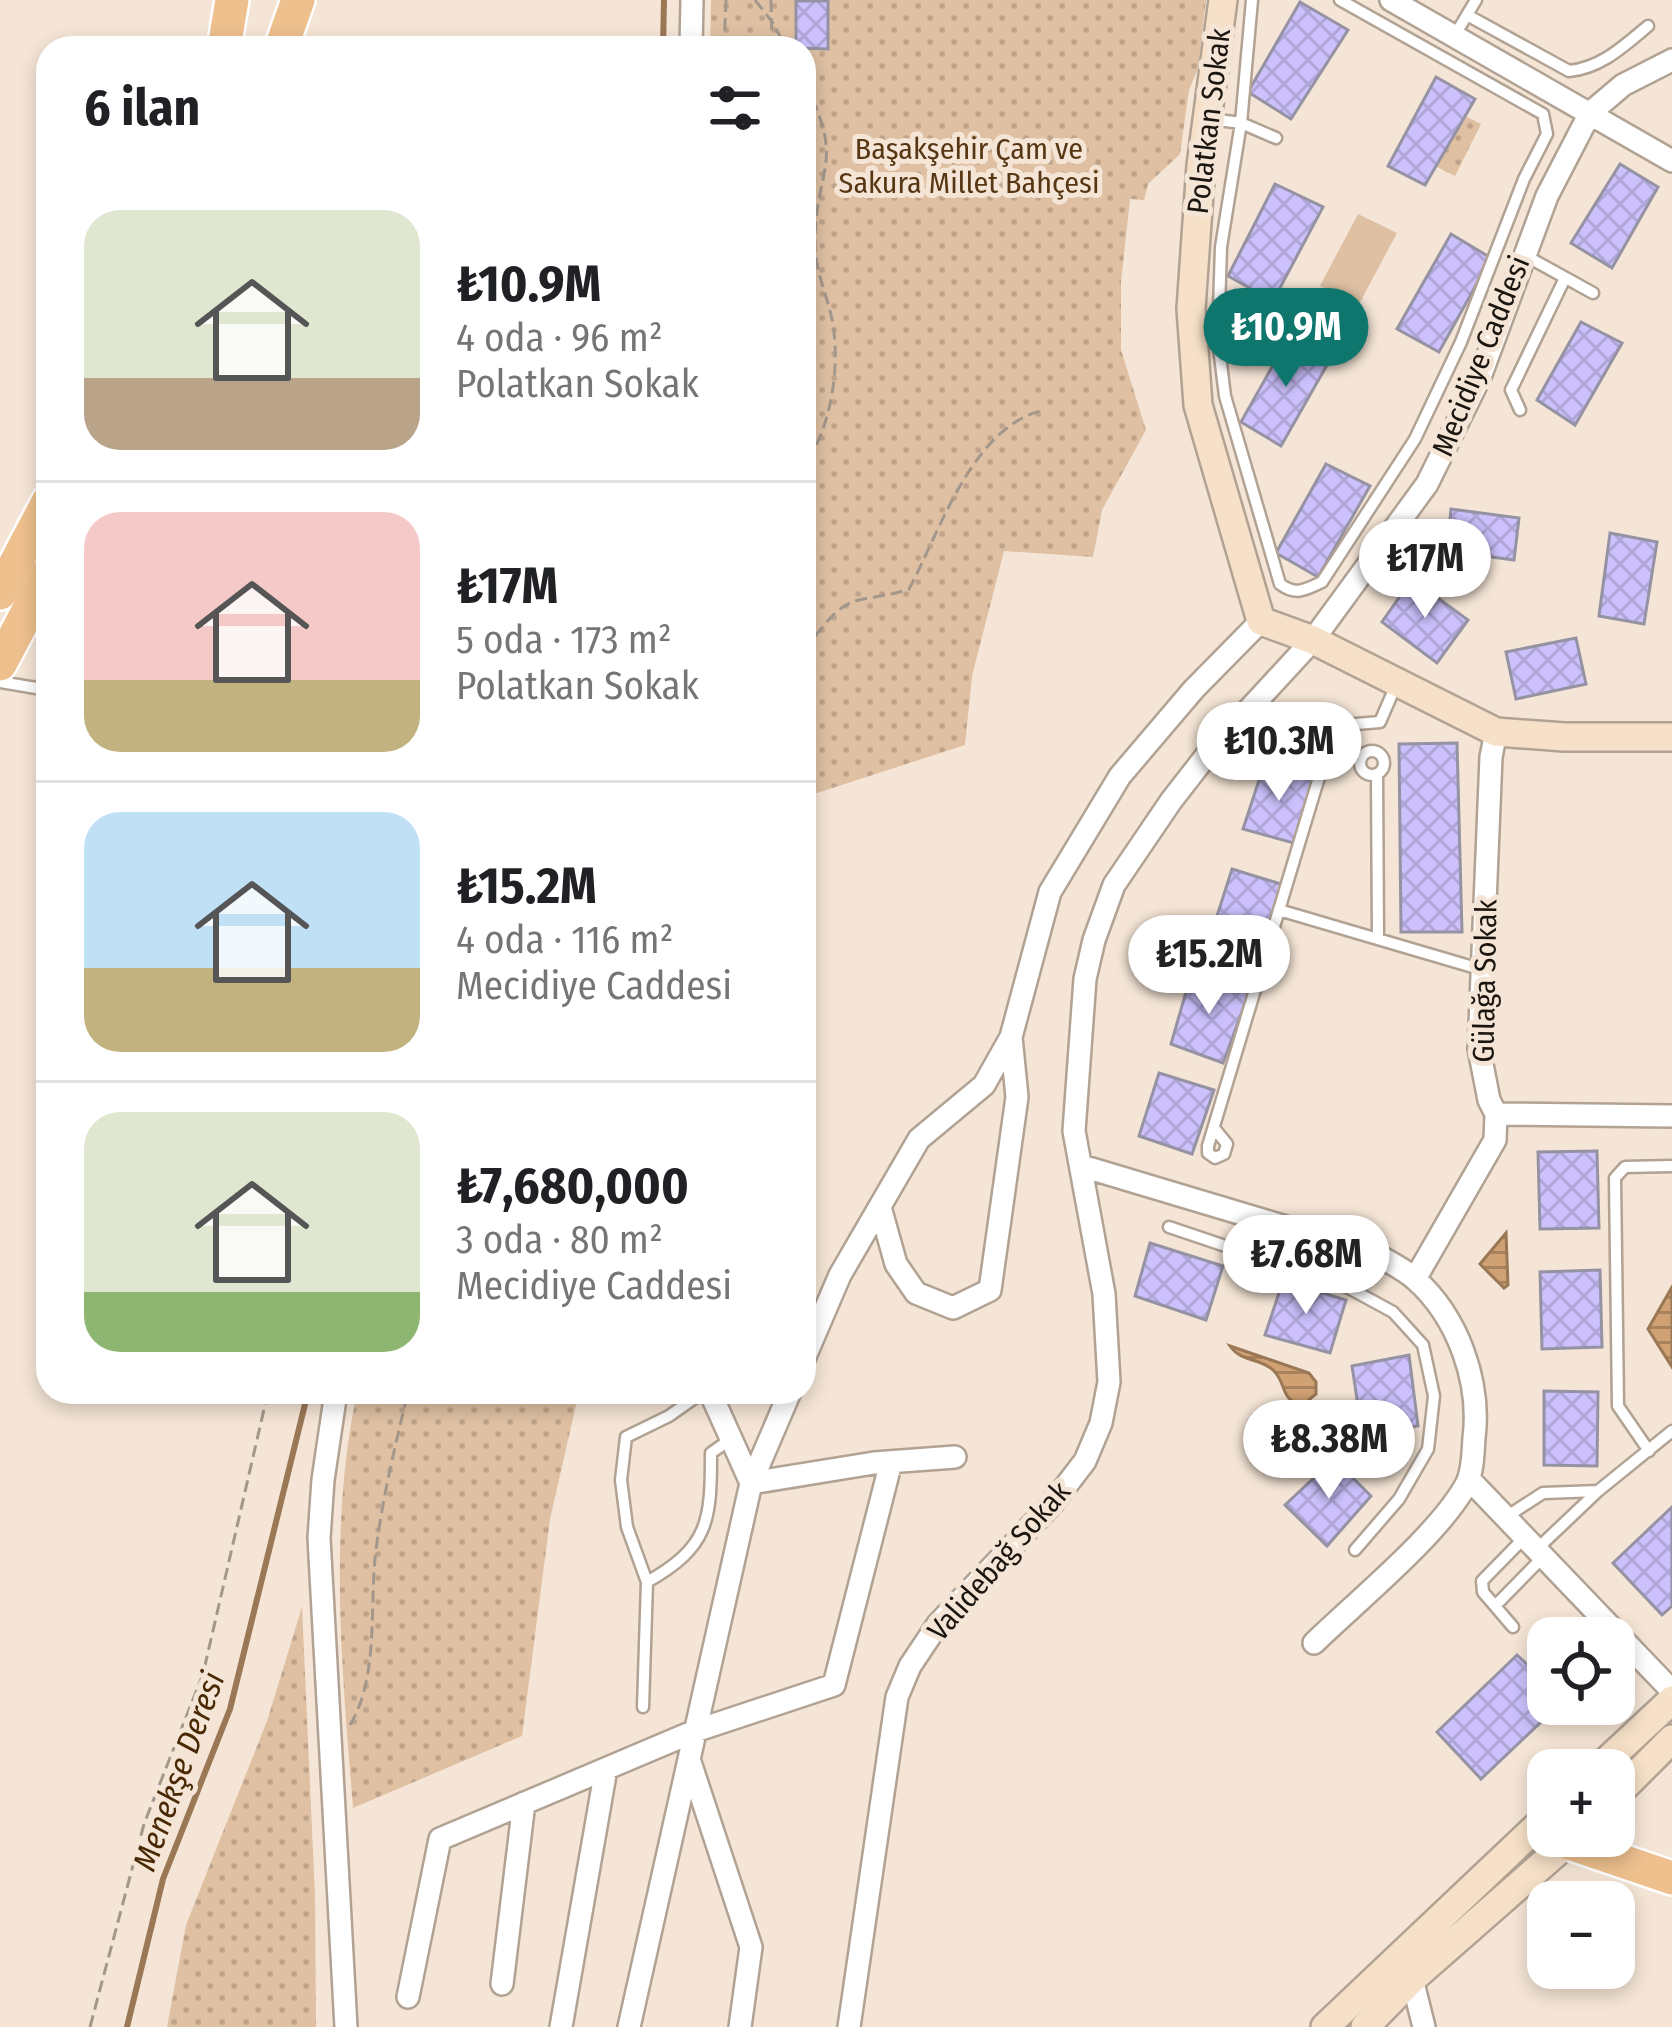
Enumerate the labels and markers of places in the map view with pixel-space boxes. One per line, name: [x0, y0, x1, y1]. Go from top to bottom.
pin: ₺10.9M: [1188, 288, 1384, 390]
pin: ₺17M: [1354, 519, 1496, 621]
pin: ₺10.3M: [1181, 702, 1377, 804]
pin: ₺15.2M: [1111, 915, 1307, 1017]
pin: ₺7.68M: [1208, 1215, 1404, 1317]
pin: ₺8.38M: [1231, 1400, 1427, 1502]

